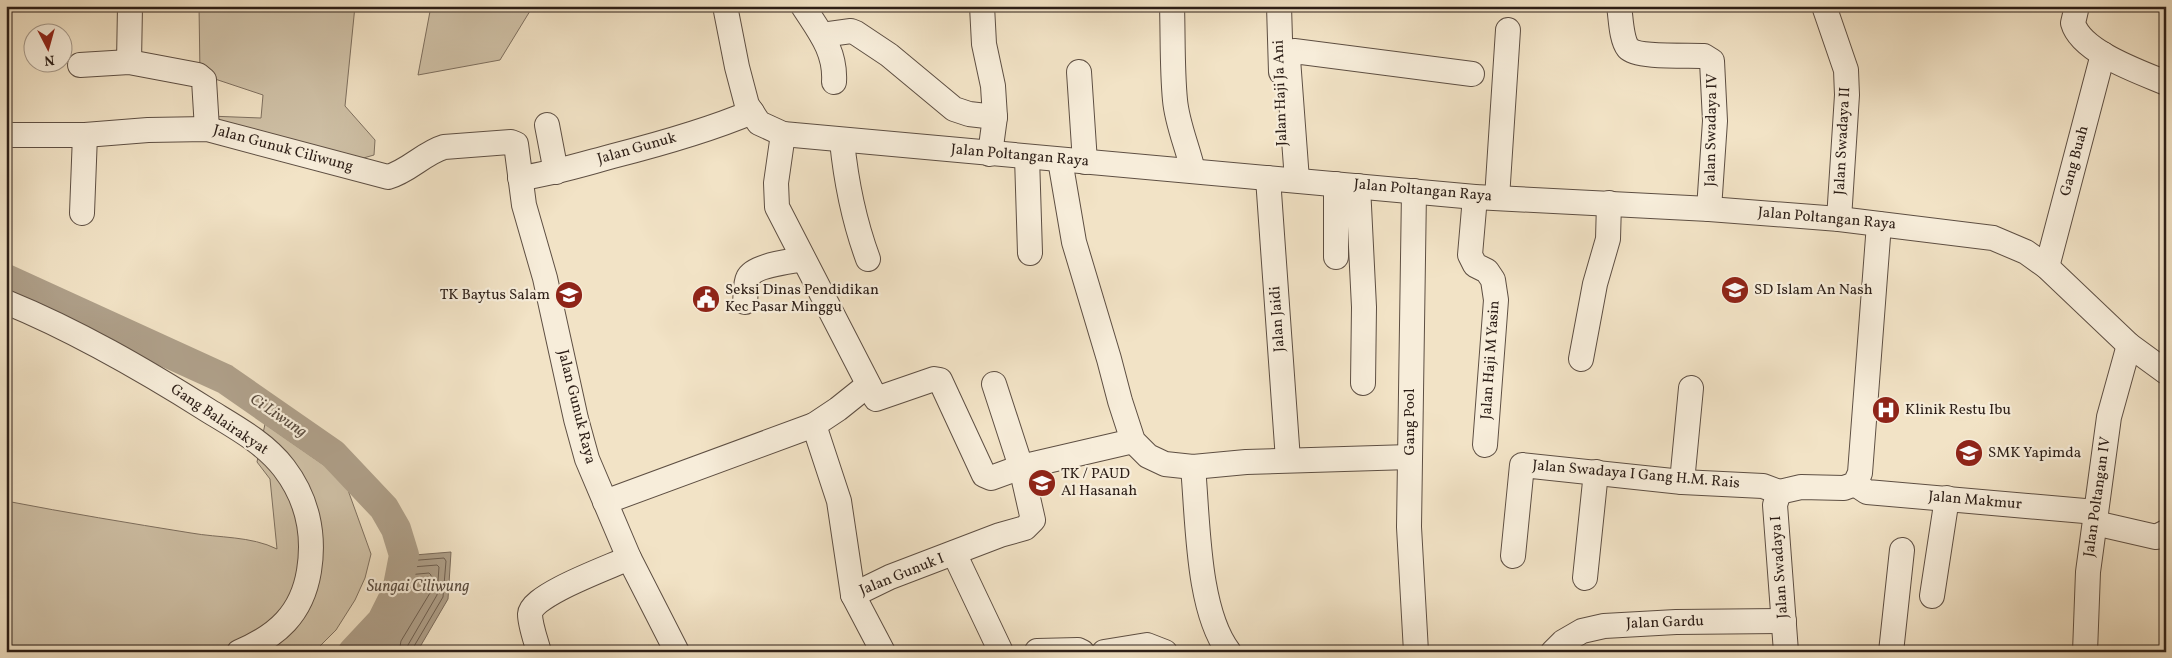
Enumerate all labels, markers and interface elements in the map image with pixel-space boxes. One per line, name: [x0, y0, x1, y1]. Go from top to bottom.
north arrow: [22, 22, 72, 72]
street label: Jalan Haji Ja Ani: [1269, 40, 1293, 146]
text: N: [43, 49, 55, 69]
street label: Jalan Swadaya IV: [1701, 73, 1723, 187]
street label: Jalan Swadaya II: [1830, 86, 1856, 196]
street label: Jalan Gunuk Ciliwung: [211, 120, 356, 178]
street label: Gang Buah: [2056, 123, 2095, 199]
street label: Jalan Gunuk: [595, 128, 679, 170]
street label: Jalan Poltangan Raya: [950, 139, 1090, 173]
street label: Jalan Poltangan Raya: [1353, 174, 1493, 208]
street label: Jalan Poltangan Raya: [1757, 202, 1897, 236]
school or university icon: SD Islam An Nash: [1720, 275, 1750, 305]
school or university icon: TK Baytus Salam: [554, 280, 584, 310]
place label: Seksi Dinas Pendidikan Kec Pasar Minggu: [725, 280, 879, 318]
place label: SD Islam An Nash: [1754, 280, 1873, 301]
public building icon: Seksi Dinas Pendidikan Kec Pasar Minggu: [691, 284, 721, 314]
place label: TK Baytus Salam: [440, 285, 550, 306]
street label: Jalan Jaidi: [1265, 285, 1291, 353]
street label: Jalan Haji M Yasin: [1476, 300, 1506, 420]
street label: Jalan Gunuk Raya: [552, 348, 600, 466]
street label: Gang Balairakyat: [166, 379, 272, 461]
water label: Ci Liwung: [245, 389, 311, 443]
street label: Gang Pool: [1400, 389, 1421, 455]
hospital icon: Klinik Restu Ibu: [1871, 395, 1901, 425]
place label: Klinik Restu Ibu: [1905, 400, 2011, 421]
street label: Jalan Poltangan IV: [2079, 435, 2117, 559]
school or university icon: SMK Yapimda: [1954, 438, 1984, 468]
place label: SMK Yapimda: [1988, 443, 2081, 464]
street label: Jalan Swadaya I Gang H.M. Rais: [1531, 455, 1741, 495]
place label: TK / PAUD Al Hasanah: [1061, 464, 1137, 502]
school or university icon: TK / PAUD Al Hasanah: [1027, 468, 1057, 498]
street label: Jalan Makmur: [1927, 486, 2023, 516]
street label: Jalan Swadaya I: [1766, 515, 1794, 619]
street label: Jalan Gunuk I: [857, 548, 947, 602]
water label: Sungai Ciliwung: [367, 576, 469, 598]
street label: Jalan Gardu: [1626, 611, 1704, 635]

